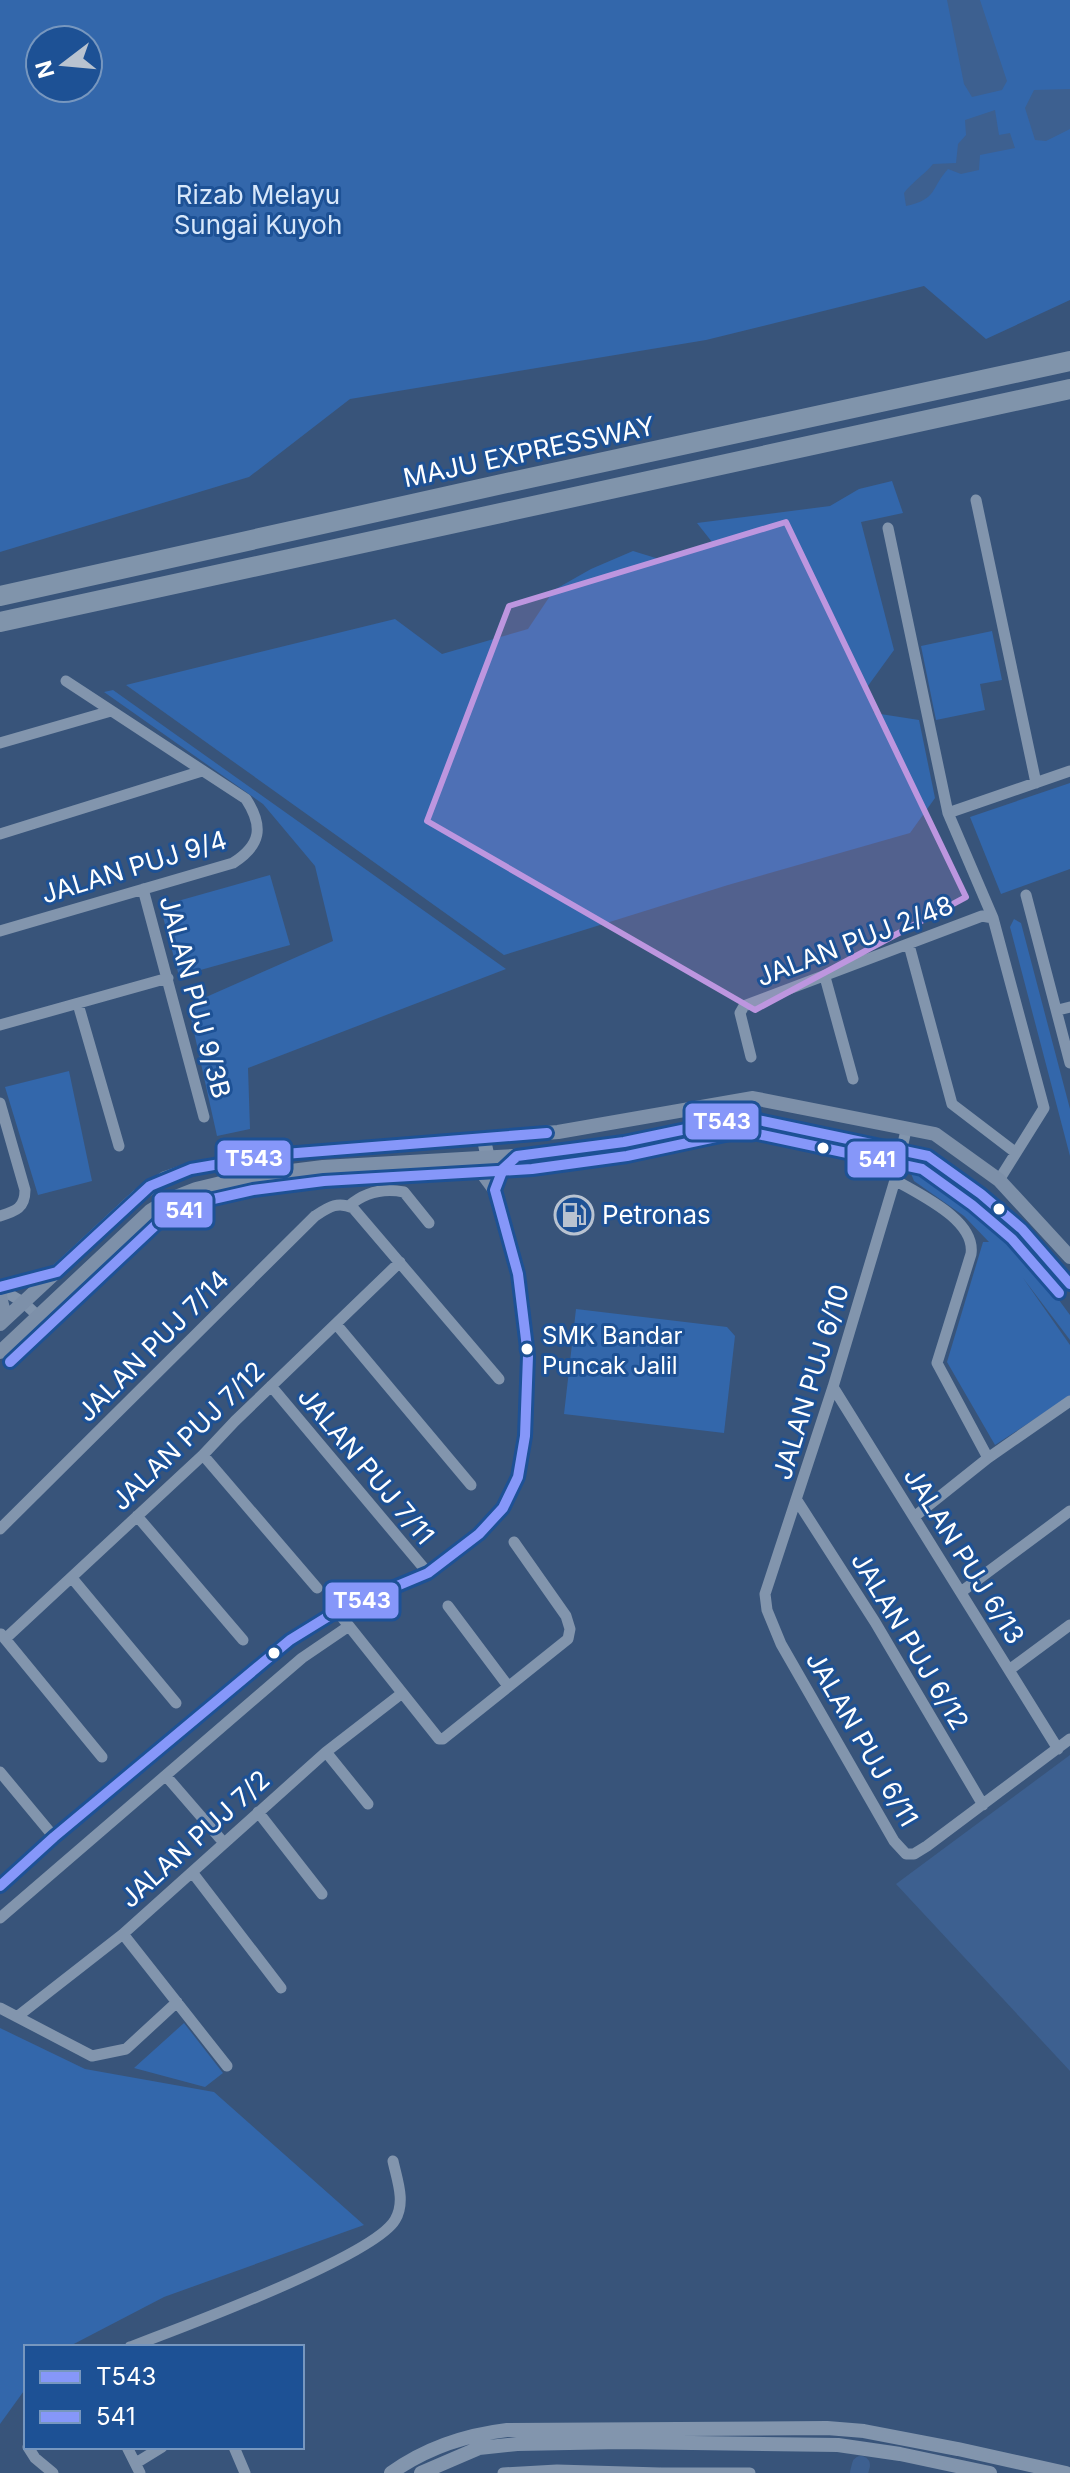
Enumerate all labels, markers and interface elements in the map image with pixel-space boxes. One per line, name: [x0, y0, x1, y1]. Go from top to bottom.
north arrow: [24, 24, 104, 104]
text: N: [30, 58, 60, 81]
park label: Rizab Melayu Sungai Kuyoh: [174, 179, 342, 240]
street label: MAJU EXPRESSWAY: [400, 410, 658, 493]
street label: JALAN PUJ 9/4: [37, 824, 230, 909]
street label: JALAN PUJ 2/48: [752, 889, 957, 992]
street label: JALAN PUJ 9/3B: [154, 892, 237, 1102]
line badge: T543: [684, 1102, 760, 1141]
text: T543: [693, 1108, 751, 1134]
line badge: T543: [216, 1139, 292, 1177]
unlabelled marker: [815, 1140, 831, 1156]
line badge: 541: [846, 1140, 907, 1179]
text: T543: [225, 1145, 283, 1171]
text: 541: [858, 1146, 896, 1172]
line badge: 541: [153, 1191, 214, 1229]
fuel station icon: Petronas: [553, 1194, 595, 1236]
text: 541: [165, 1197, 203, 1223]
place label: Petronas: [602, 1199, 711, 1230]
unlabelled marker: [991, 1201, 1007, 1217]
street label: JALAN PUJ 7/14: [70, 1263, 235, 1428]
street label: JALAN PUJ 6/10: [766, 1281, 855, 1483]
place label: SMK Bandar Puncak Jalil: [542, 1321, 683, 1380]
marker: SMK Bandar Puncak Jalil: [519, 1341, 535, 1357]
street label: JALAN PUJ 7/12: [105, 1355, 271, 1516]
street label: JALAN PUJ 7/11: [292, 1381, 441, 1550]
street label: JALAN PUJ 6/13: [898, 1462, 1031, 1650]
street label: JALAN PUJ 6/12: [845, 1546, 976, 1735]
line badge: T543: [324, 1581, 400, 1620]
text: T543: [333, 1587, 391, 1613]
unlabelled marker: [266, 1645, 282, 1661]
street label: JALAN PUJ 6/11: [800, 1646, 925, 1832]
street label: JALAN PUJ 7/2: [114, 1764, 276, 1914]
legend: [24, 2345, 304, 2449]
text: T543: [96, 2362, 156, 2391]
text: 541: [96, 2402, 135, 2431]

